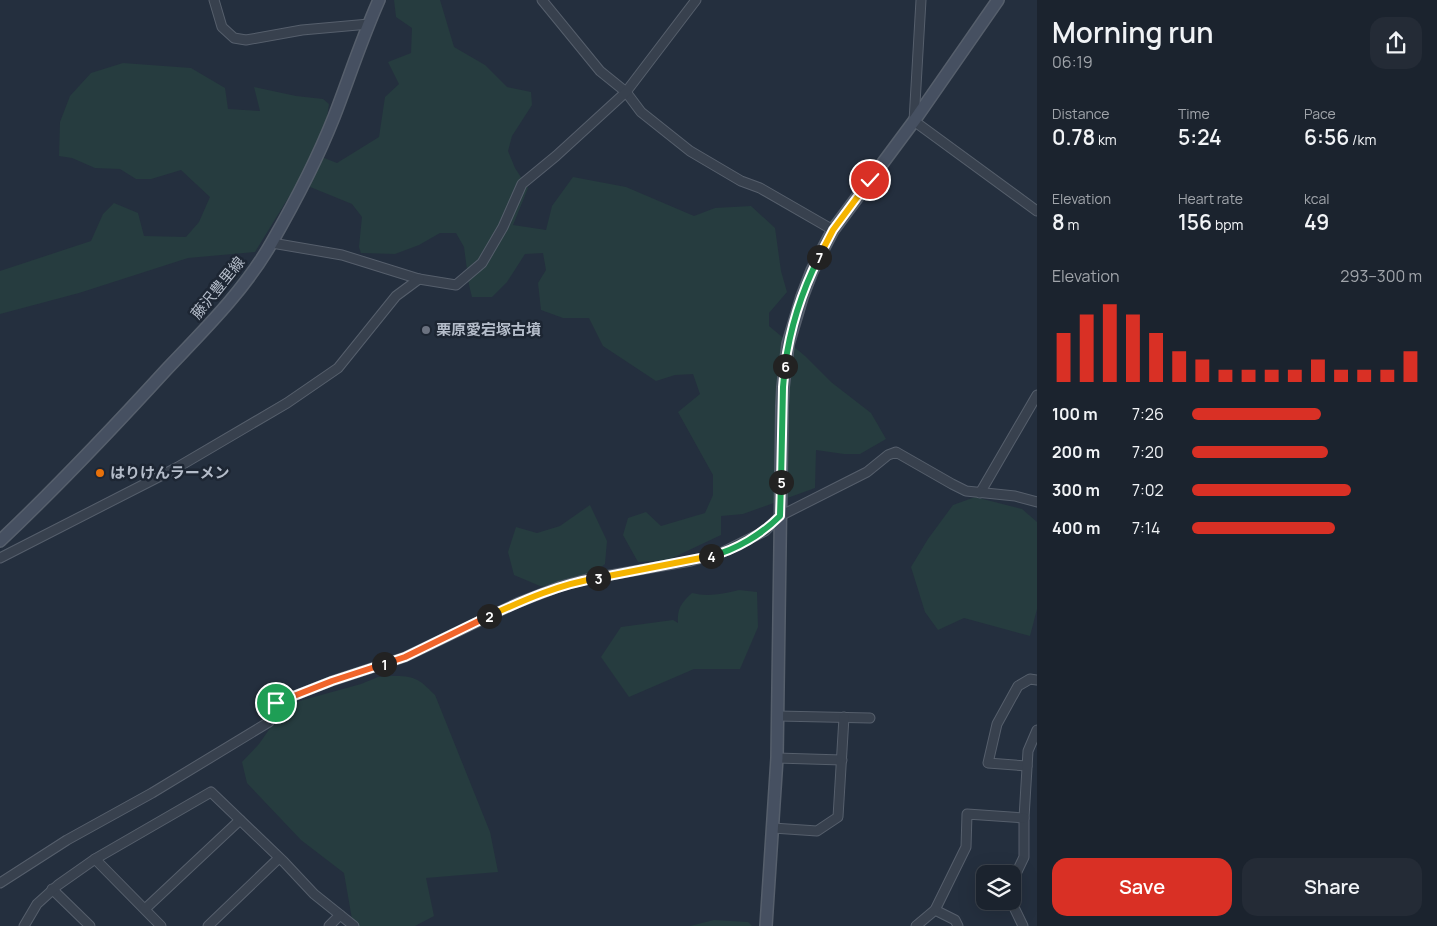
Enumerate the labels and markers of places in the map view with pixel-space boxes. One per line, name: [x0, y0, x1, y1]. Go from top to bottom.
pin: [849, 159, 891, 201]
pin: 7: [806, 244, 832, 270]
place label: 栗原愛宕塚古墳: [436, 319, 541, 340]
marker: 栗原愛宕塚古墳: [420, 324, 432, 336]
pin: 6: [772, 354, 798, 378]
place label: はりけんラーメン: [110, 462, 229, 483]
marker: はりけんラーメン: [94, 467, 106, 479]
pin: 5: [768, 470, 794, 494]
pin: 4: [698, 544, 724, 568]
pin: 3: [586, 566, 610, 590]
pin: 2: [476, 604, 502, 628]
pin: 1: [372, 652, 396, 676]
pin: [255, 682, 297, 724]

